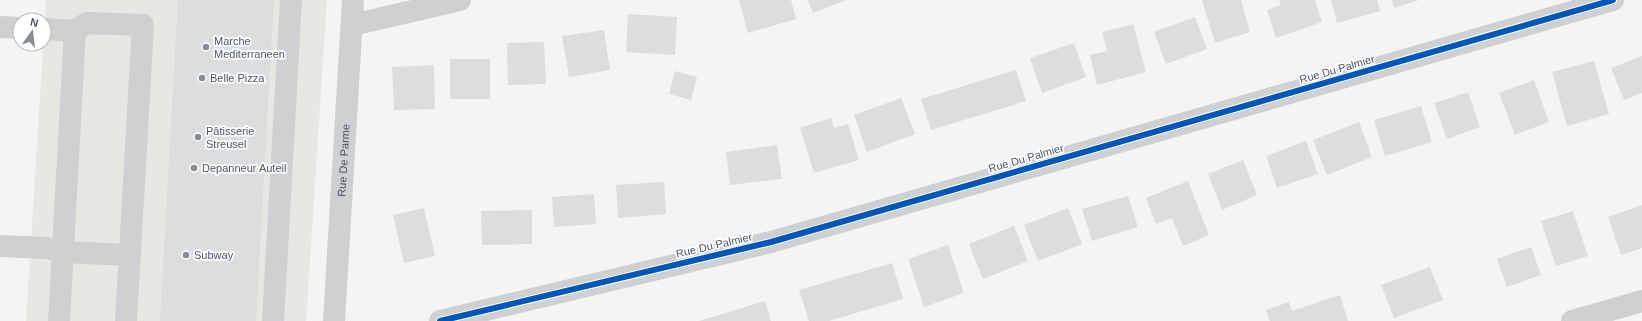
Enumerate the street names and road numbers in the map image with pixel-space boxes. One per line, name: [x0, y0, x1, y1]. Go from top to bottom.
street label: Rue Du Palmier: [1298, 52, 1376, 85]
street label: Rue De Parme: [335, 124, 352, 197]
street label: Rue Du Palmier: [987, 141, 1065, 174]
street label: Rue Du Palmier: [675, 230, 754, 260]

